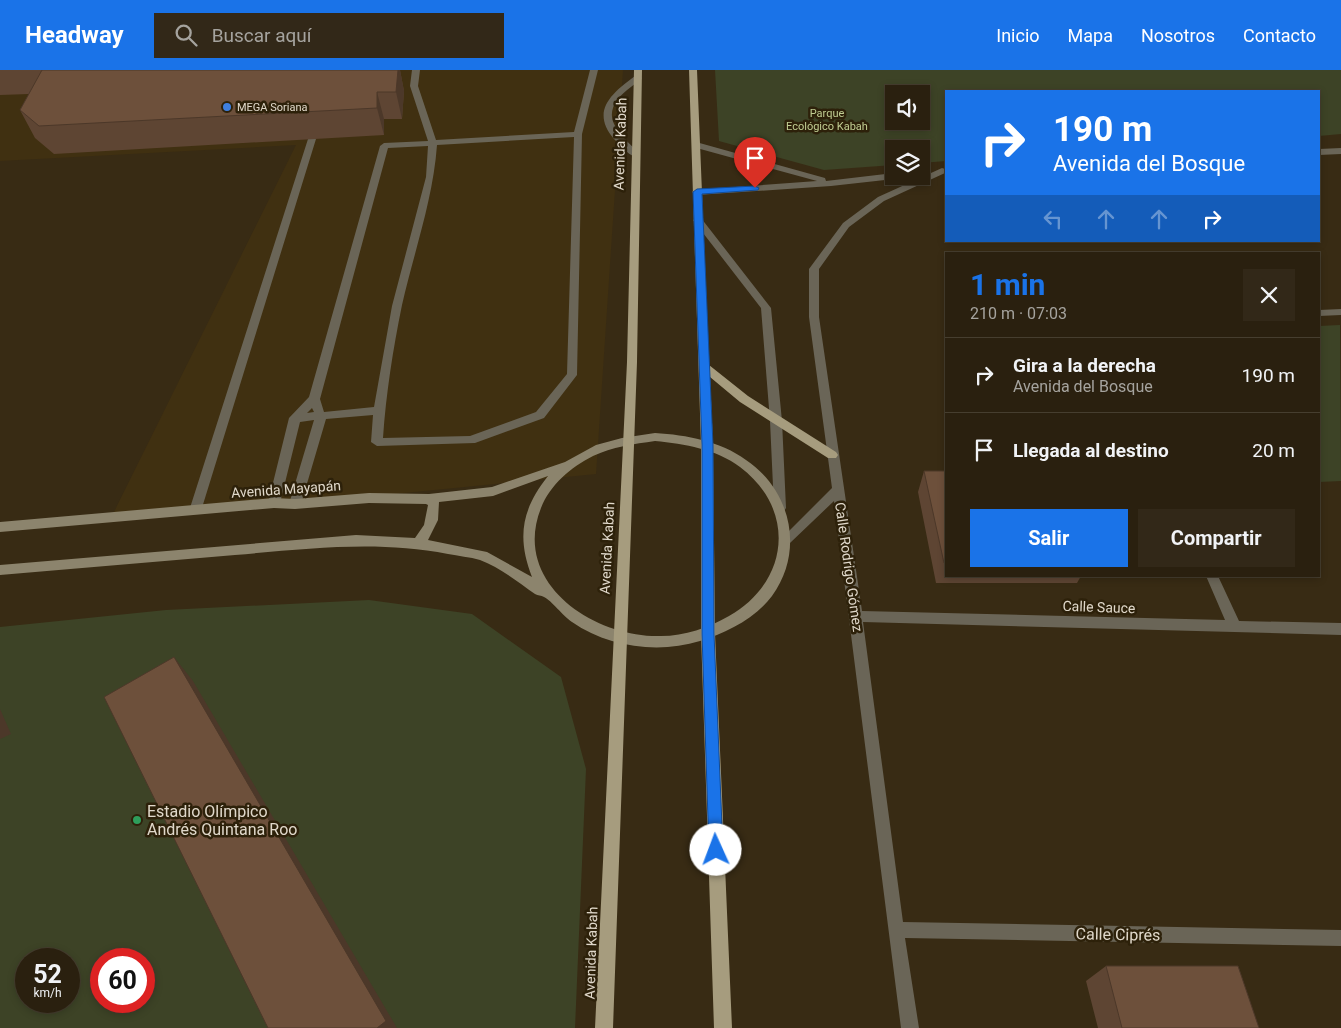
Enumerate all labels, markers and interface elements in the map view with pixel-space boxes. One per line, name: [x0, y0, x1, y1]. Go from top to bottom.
search box: [154, 13, 504, 58]
text: Headway: [25, 21, 124, 49]
icon: search: [172, 21, 200, 49]
text: Buscar aquí: [212, 24, 312, 47]
text: Inicio: [996, 25, 1040, 46]
text: Mapa: [1068, 25, 1113, 46]
text: Nosotros: [1141, 25, 1215, 46]
text: Contacto: [1243, 25, 1316, 46]
map controls: [885, 85, 930, 185]
button: sound: [885, 85, 930, 130]
street label: Avenida Kabah: [610, 97, 630, 191]
marker: MEGA Soriana: [221, 101, 233, 113]
place label: MEGA Soriana: [237, 101, 308, 114]
park label: Parque Ecológico Kabah: [786, 107, 868, 133]
text: 190 m: [1053, 109, 1152, 150]
icon: right: [970, 110, 1035, 175]
pin: [734, 137, 776, 188]
button: layers: [885, 140, 930, 185]
icon: arrive: [741, 144, 769, 172]
text: Avenida del Bosque: [1053, 151, 1245, 176]
icon: left: [1039, 205, 1067, 233]
icon: ahead: [1092, 205, 1120, 233]
icon: ahead: [1145, 205, 1173, 233]
icon: right: [1198, 205, 1226, 233]
text: 1 min: [970, 267, 1045, 302]
button: close: [1243, 269, 1295, 321]
text: 210 m · 07:03: [970, 304, 1067, 323]
text: Gira a la derecha: [1013, 354, 1156, 377]
icon: right: [970, 361, 998, 389]
text: 190 m: [1242, 364, 1295, 387]
text: Avenida del Bosque: [1013, 377, 1153, 396]
icon: arrive: [970, 436, 998, 464]
text: Llegada al destino: [1013, 439, 1169, 462]
text: 20 m: [1252, 439, 1295, 462]
street label: Avenida Mayapán: [231, 477, 341, 501]
street label: Avenida Kabah: [597, 501, 617, 595]
street label: Calle Rodrigo Gómez: [832, 501, 866, 633]
button: Salir: [970, 509, 1128, 567]
button: Compartir: [1138, 509, 1295, 567]
street label: Calle Sauce: [1062, 598, 1136, 616]
place label: Estadio Olímpico Andrés Quintana Roo: [147, 802, 297, 839]
marker: Estadio Olímpico Andrés Quintana Roo: [131, 814, 143, 826]
position arrow: [689, 823, 741, 875]
street label: Avenida Kabah: [581, 906, 601, 1000]
street label: Calle Ciprés: [1076, 924, 1160, 945]
speed limit sign: 60: [90, 948, 155, 1013]
text: 52: [33, 960, 62, 989]
text: km/h: [33, 986, 62, 1000]

